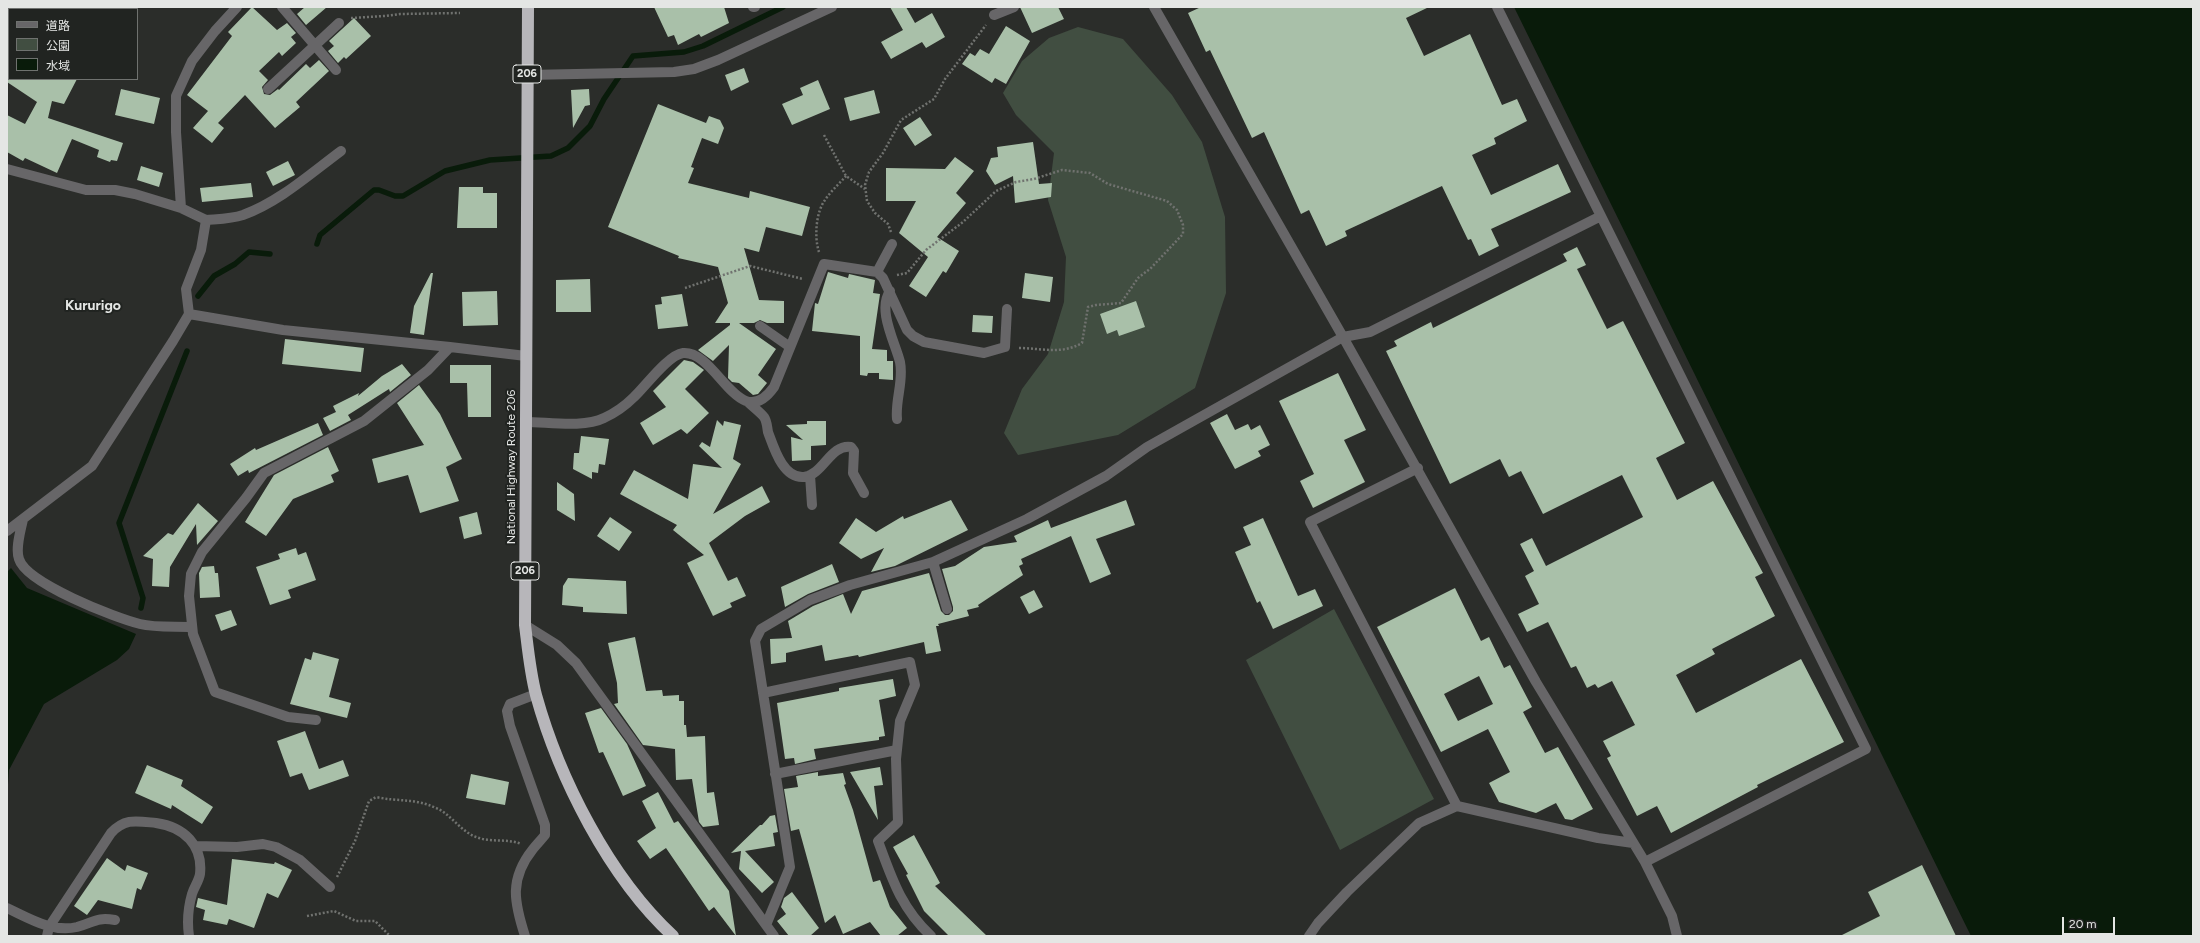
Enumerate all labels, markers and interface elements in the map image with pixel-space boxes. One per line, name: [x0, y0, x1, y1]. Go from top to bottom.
legend: [8, 8, 138, 80]
text: 道路: [46, 19, 70, 33]
text: 公園: [46, 39, 70, 53]
text: 水域: [46, 59, 70, 73]
road number: 206: [513, 65, 541, 83]
district label: Kururigo: [65, 298, 121, 314]
street label: National Highway Route 206: [504, 390, 518, 544]
road number: 206: [511, 562, 539, 580]
scale bar: [2064, 909, 2117, 935]
text: 20 m: [2069, 917, 2097, 931]

